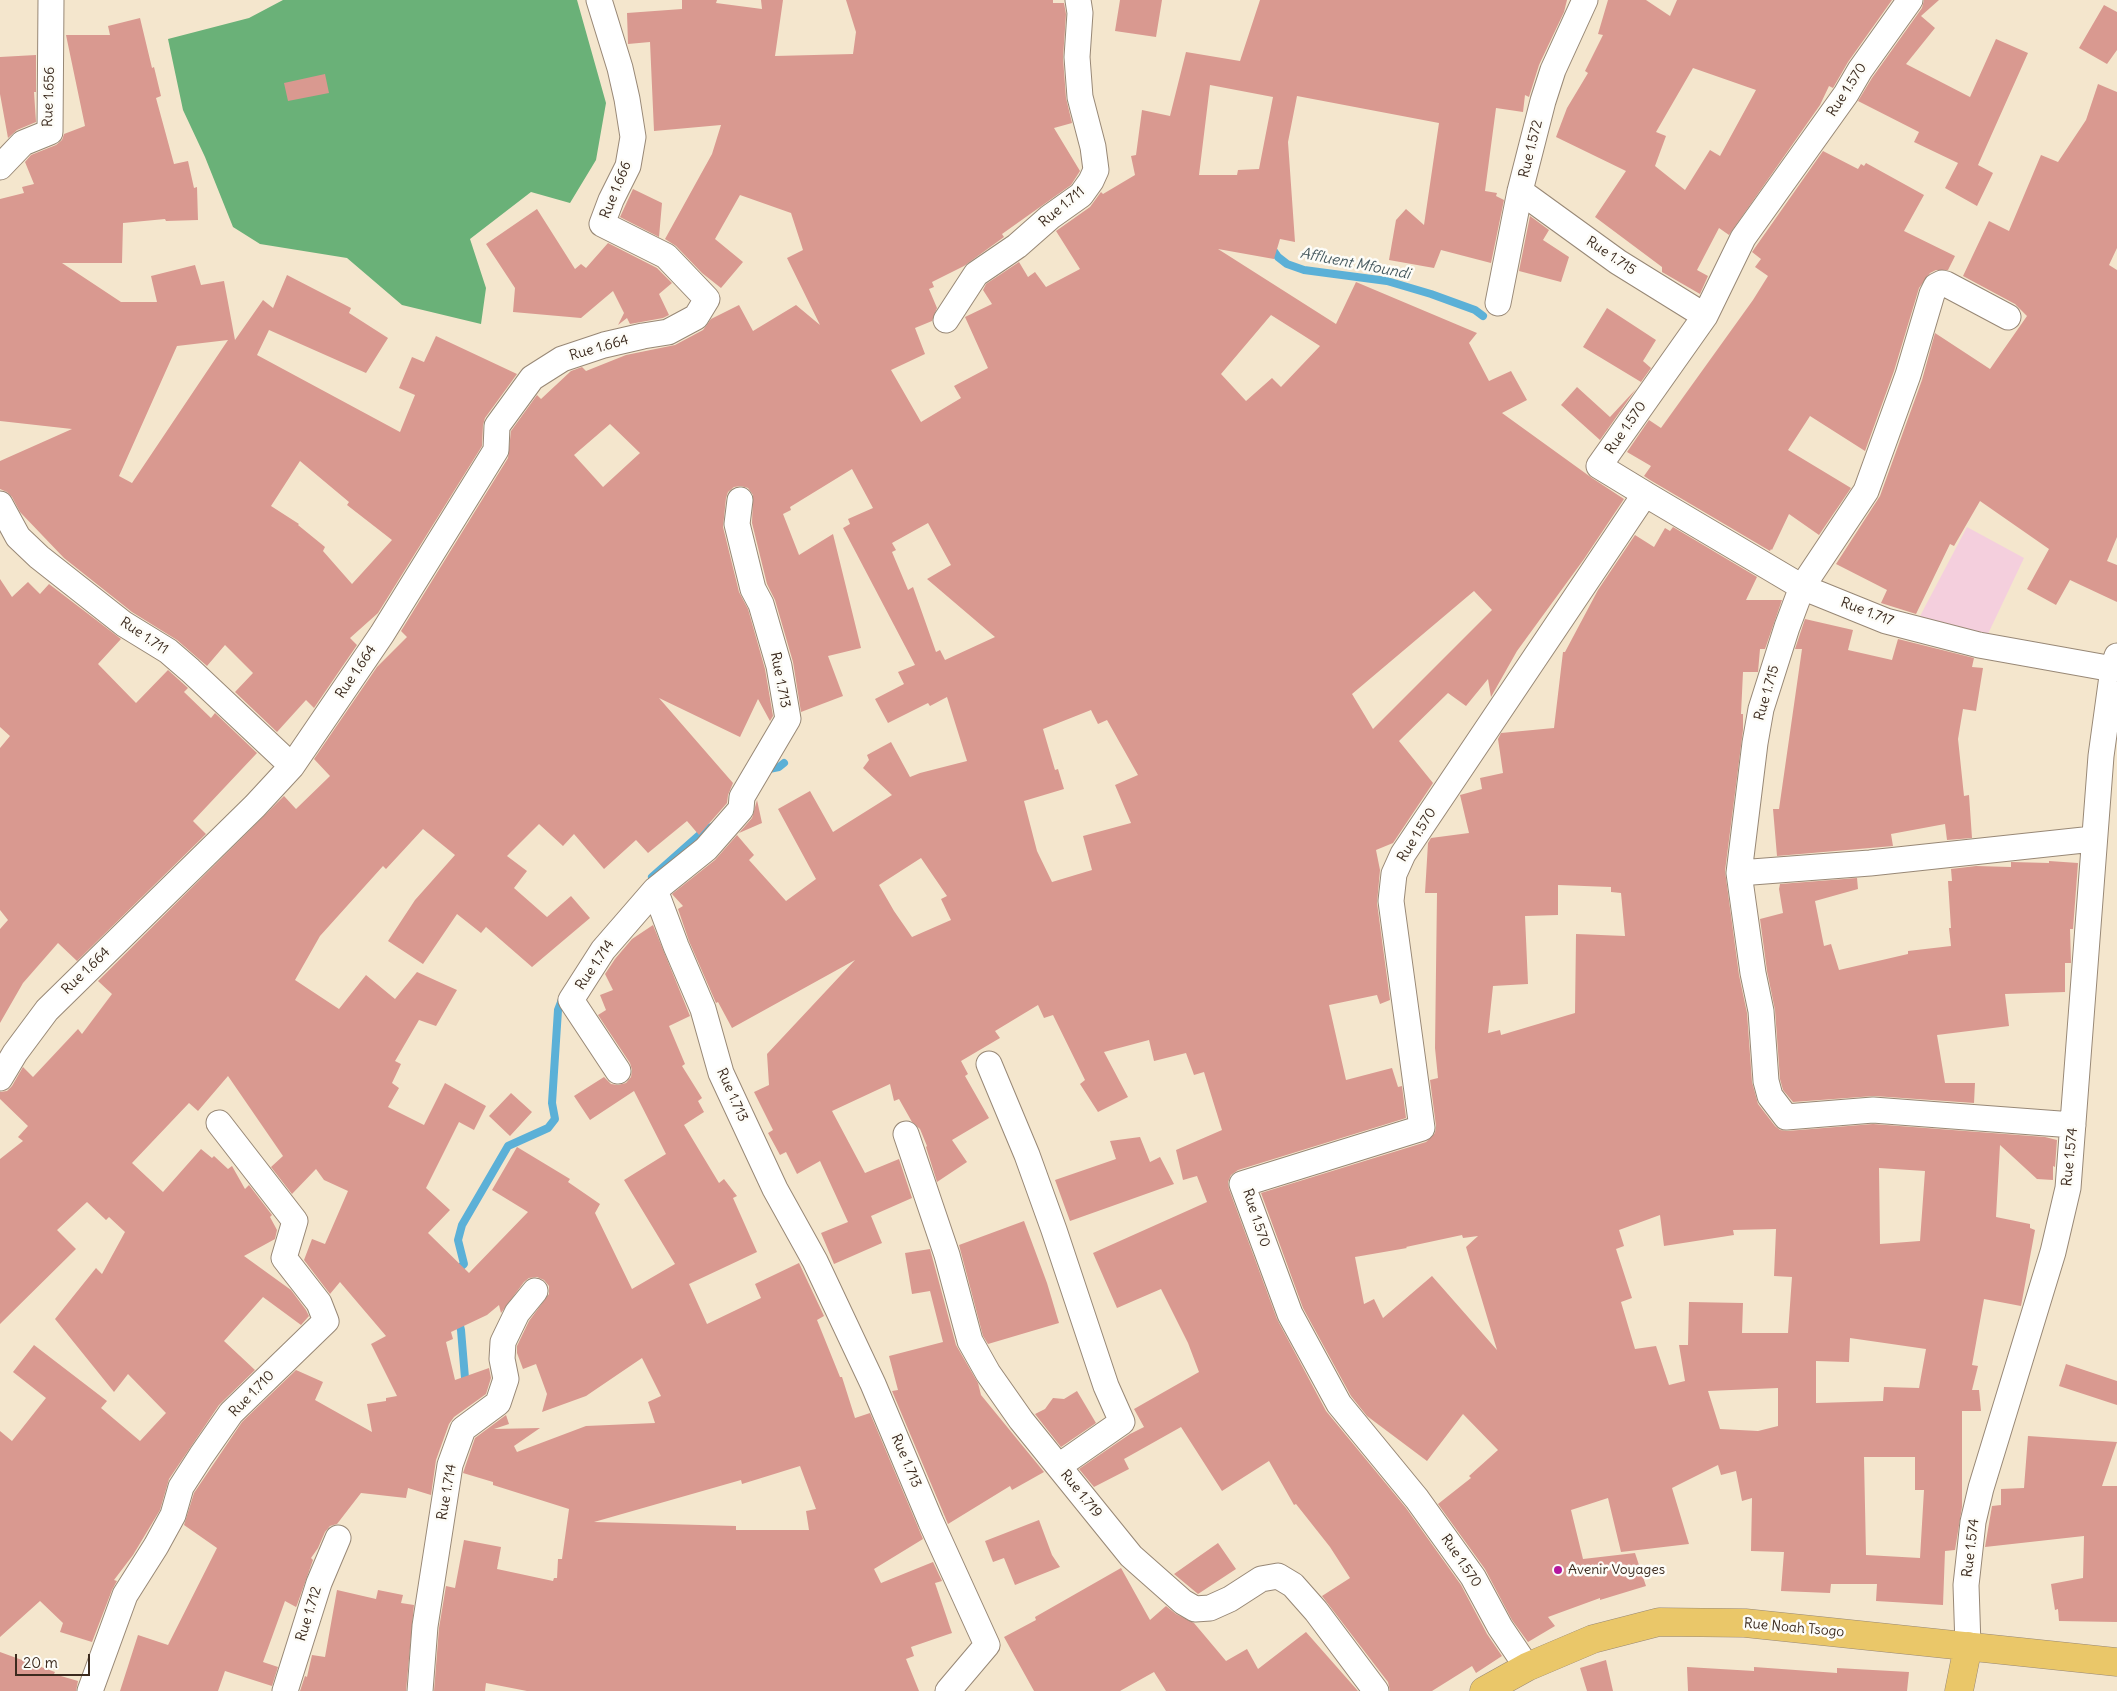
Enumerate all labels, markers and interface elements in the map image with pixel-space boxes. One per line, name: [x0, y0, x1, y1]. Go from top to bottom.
street label: Rue 1.570: [1824, 60, 1870, 120]
street label: Rue 1.656: [40, 66, 58, 128]
street label: Rue 1.572: [1516, 118, 1546, 180]
street label: Rue 1.666: [597, 159, 635, 221]
street label: Rue 1.711: [1036, 183, 1088, 231]
street label: Rue 1.715: [1583, 233, 1639, 279]
water label: Affluent Mfoundi: [1299, 245, 1411, 283]
street label: Rue 1.664: [568, 332, 630, 364]
street label: Rue 1.570: [1602, 398, 1650, 458]
street label: Rue 1.717: [1838, 594, 1896, 630]
street label: Rue 1.711: [117, 614, 171, 658]
street label: Rue 1.664: [332, 642, 380, 702]
street label: Rue 1.713: [766, 651, 794, 709]
street label: Rue 1.715: [1751, 663, 1783, 723]
street label: Rue 1.570: [1394, 805, 1440, 865]
street label: Rue 1.714: [572, 937, 618, 993]
street label: Rue 1.664: [58, 944, 114, 998]
street label: Rue 1.713: [713, 1066, 751, 1124]
street label: Rue 1.574: [2059, 1127, 2081, 1187]
street label: Rue 1.570: [1239, 1187, 1273, 1249]
street label: Rue 1.710: [226, 1367, 278, 1421]
street label: Rue 1.713: [887, 1432, 925, 1490]
street label: Rue 1.714: [434, 1463, 460, 1521]
street label: Rue 1.719: [1057, 1467, 1105, 1521]
street label: Rue 1.574: [1959, 1518, 1983, 1578]
street label: Rue 1.570: [1437, 1531, 1485, 1591]
place label: Avenir Voyages: [1568, 1562, 1665, 1578]
marker: Avenir Voyages: [1552, 1564, 1564, 1576]
street label: Rue 1.712: [293, 1585, 325, 1643]
street label: Rue Noah Tsogo: [1743, 1615, 1845, 1641]
scale bar: [18, 1644, 92, 1676]
text: 20 m: [23, 1653, 58, 1672]

